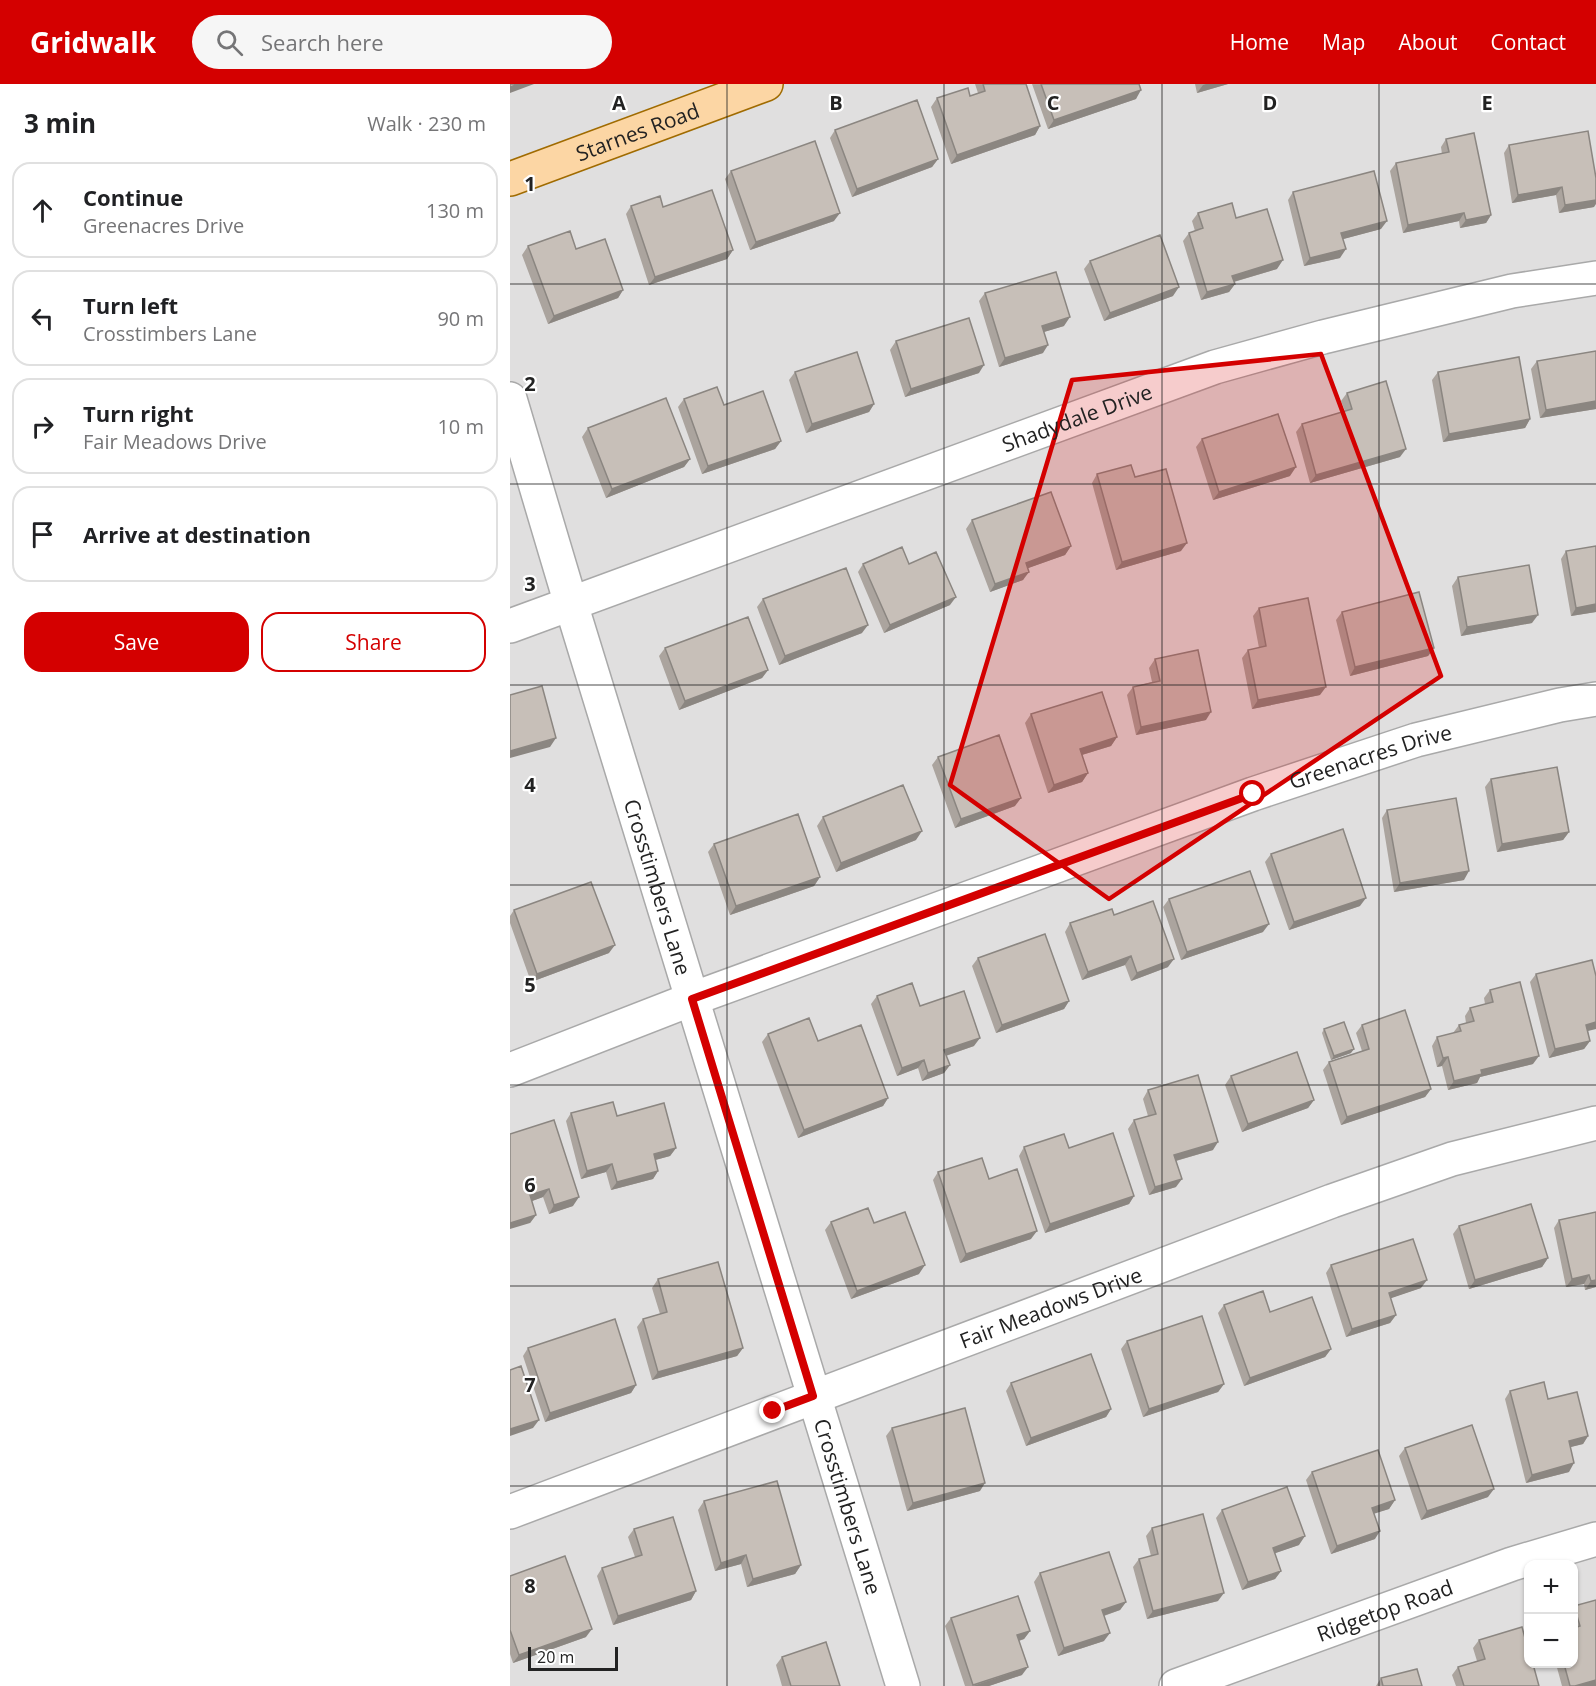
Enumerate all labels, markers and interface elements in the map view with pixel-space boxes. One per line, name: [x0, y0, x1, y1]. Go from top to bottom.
search box: [192, 15, 612, 69]
text: Gridwalk: [30, 23, 156, 61]
icon: search: [213, 26, 246, 59]
text: Search here: [261, 27, 384, 57]
text: Home: [1230, 28, 1289, 56]
text: Map: [1322, 28, 1365, 56]
text: About: [1398, 28, 1458, 56]
text: Contact: [1491, 28, 1566, 56]
text: A: [612, 89, 626, 116]
text: B: [829, 89, 843, 116]
text: C: [1047, 89, 1060, 116]
text: D: [1263, 89, 1277, 116]
text: E: [1481, 89, 1493, 116]
street label: Starnes Road: [572, 96, 703, 167]
text: 3 min: [24, 105, 96, 141]
text: Walk · 230 m: [367, 110, 486, 137]
text: 1: [524, 170, 536, 197]
text: Continue: [83, 182, 183, 212]
icon: ahead: [26, 194, 59, 227]
text: 130 m: [426, 197, 484, 224]
text: Greenacres Drive: [83, 212, 244, 239]
text: Turn left: [83, 290, 178, 320]
icon: left: [26, 302, 59, 335]
text: 90 m: [437, 305, 484, 332]
text: Crosstimbers Lane: [83, 320, 257, 347]
text: 2: [524, 370, 536, 397]
street label: Shadydale Drive: [998, 377, 1156, 458]
text: Turn right: [83, 398, 194, 428]
icon: right: [26, 410, 59, 443]
text: 10 m: [437, 413, 484, 440]
text: Fair Meadows Drive: [83, 428, 267, 455]
icon: arrive: [26, 518, 59, 551]
text: Arrive at destination: [83, 519, 311, 549]
text: 3: [524, 570, 536, 597]
button: Save: [24, 612, 249, 672]
button: Share: [261, 612, 486, 672]
street label: Greenacres Drive: [1285, 718, 1455, 795]
text: 4: [524, 771, 536, 798]
route start: [1239, 780, 1265, 806]
street label: Crosstimbers Lane: [618, 796, 698, 979]
text: 5: [524, 971, 536, 998]
text: 6: [524, 1171, 536, 1198]
street label: Fair Meadows Drive: [955, 1260, 1146, 1355]
text: 7: [524, 1371, 536, 1398]
route end: [759, 1397, 785, 1423]
street label: Crosstimbers Lane: [808, 1415, 888, 1598]
map controls: [1524, 1560, 1578, 1668]
button: +: [1524, 1560, 1578, 1614]
text: 8: [524, 1572, 536, 1599]
street label: Ridgetop Road: [1313, 1573, 1457, 1648]
button: −: [1524, 1614, 1578, 1668]
scale bar: [528, 1644, 618, 1672]
text: 20 m: [537, 1646, 574, 1668]

